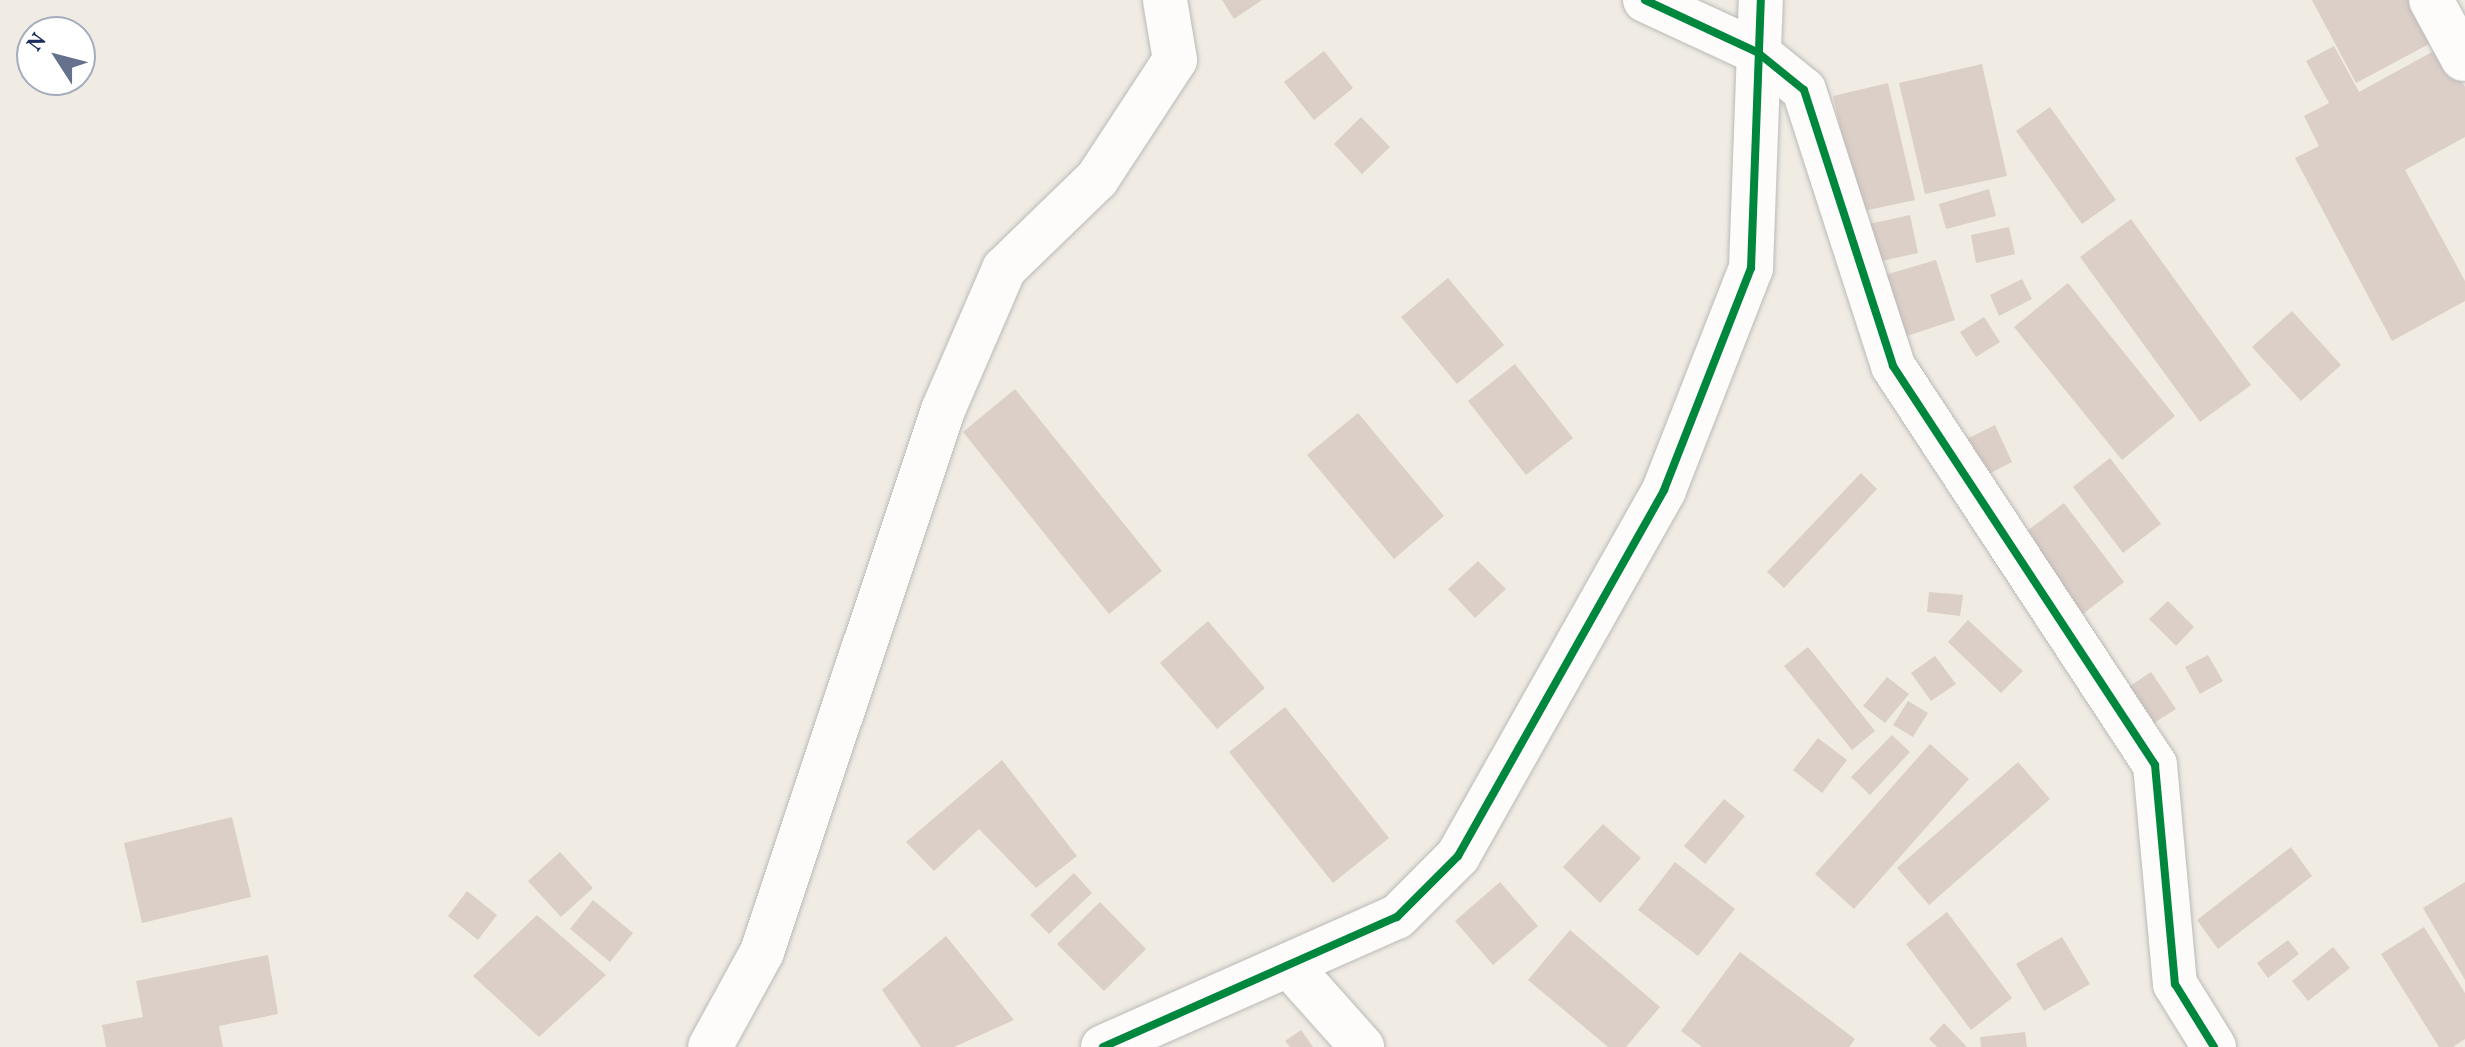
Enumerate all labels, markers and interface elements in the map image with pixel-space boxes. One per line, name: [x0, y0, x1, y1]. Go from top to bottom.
north arrow: [16, 16, 96, 96]
text: N: [21, 27, 55, 58]

